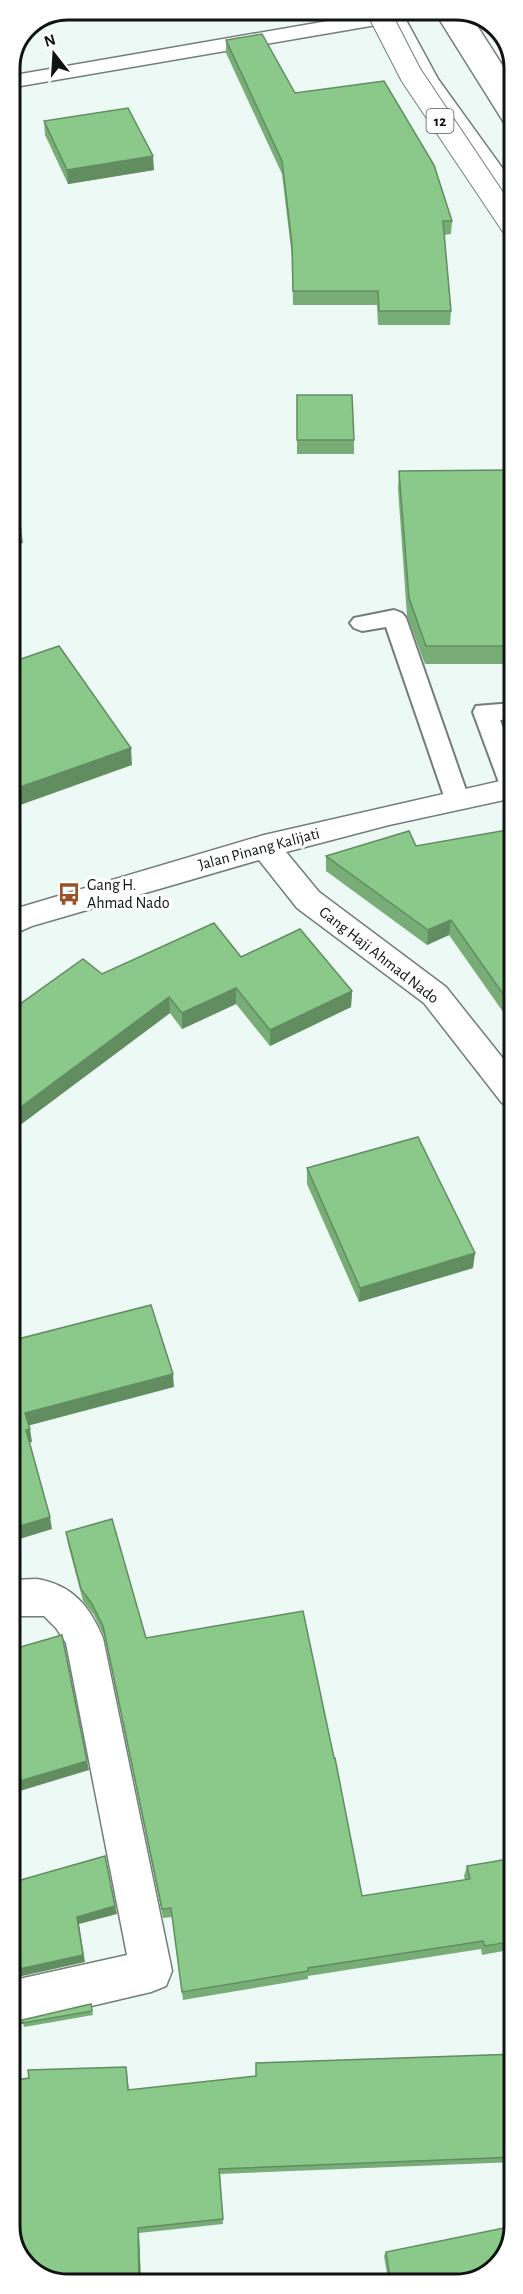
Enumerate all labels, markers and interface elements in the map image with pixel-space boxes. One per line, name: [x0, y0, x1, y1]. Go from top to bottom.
north arrow: [24, 24, 84, 84]
text: N: [42, 31, 58, 50]
road number: 12: [426, 109, 454, 133]
street label: Jalan Pinang Kalijati: [197, 825, 322, 874]
place label: Gang H. Ahmad Nado: [87, 877, 170, 911]
bus stop icon: Gang H. Ahmad Nado: [56, 881, 82, 907]
street label: Gang Haji Ahmad Nado: [316, 904, 442, 1007]

